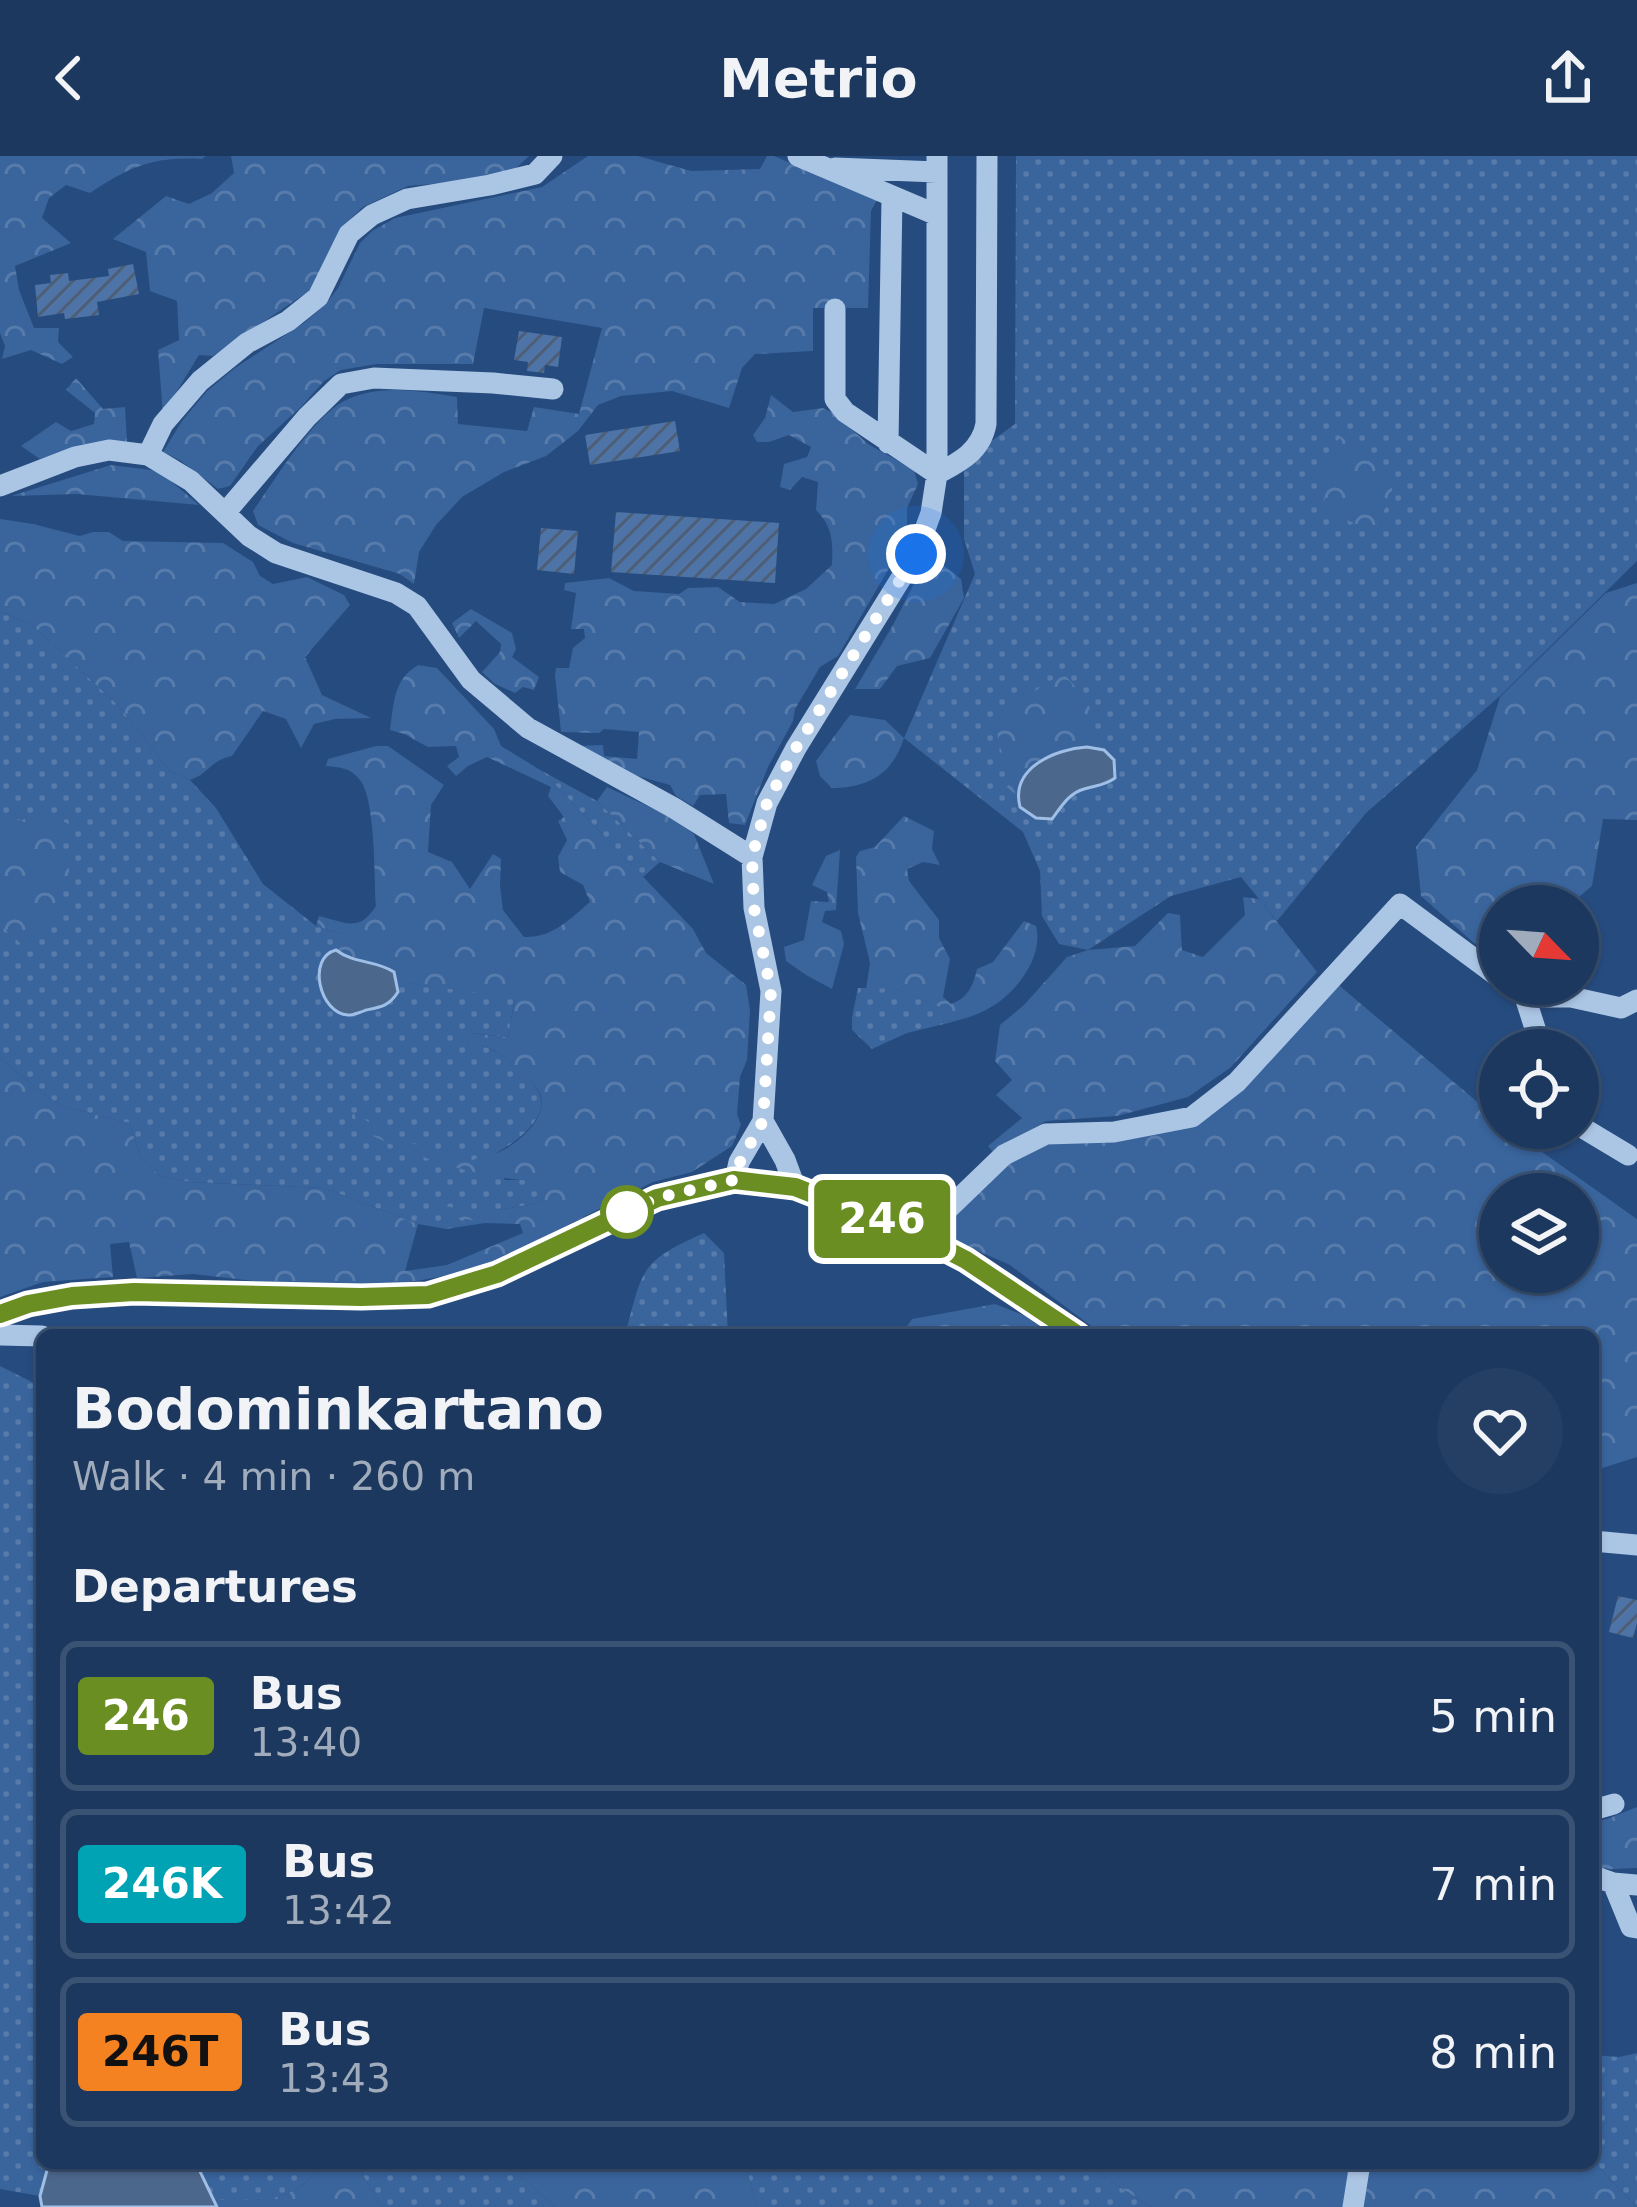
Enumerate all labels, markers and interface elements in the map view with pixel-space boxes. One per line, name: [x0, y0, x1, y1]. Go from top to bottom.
icon: back: [36, 45, 102, 111]
icon: share: [1535, 45, 1601, 111]
text: Metrio: [719, 47, 918, 110]
your location: [886, 524, 946, 584]
north arrow: [1479, 885, 1599, 1005]
map controls: [1479, 885, 1599, 1293]
button: locate: [1479, 1029, 1599, 1149]
button: layers: [1479, 1173, 1599, 1293]
line badge: 246: [813, 1180, 951, 1258]
unlabelled marker: [602, 1187, 652, 1237]
text: 246: [838, 1194, 926, 1243]
button: heart: [1437, 1368, 1563, 1494]
text: Bodominkartano: [72, 1376, 604, 1442]
text: Walk · 4 min · 260 m: [72, 1454, 475, 1499]
text: Departures: [72, 1560, 358, 1613]
text: Bus: [250, 1667, 343, 1720]
text: 5 min: [1429, 1690, 1557, 1743]
text: 246: [102, 1691, 190, 1740]
text: 13:40: [250, 1720, 362, 1765]
text: Bus: [282, 1835, 375, 1888]
text: 7 min: [1429, 1858, 1557, 1911]
text: 246K: [102, 1859, 222, 1908]
text: 13:42: [282, 1888, 395, 1933]
text: Bus: [278, 2003, 371, 2056]
text: 8 min: [1429, 2026, 1557, 2079]
text: 246T: [102, 2027, 218, 2076]
text: 13:43: [278, 2056, 391, 2101]

